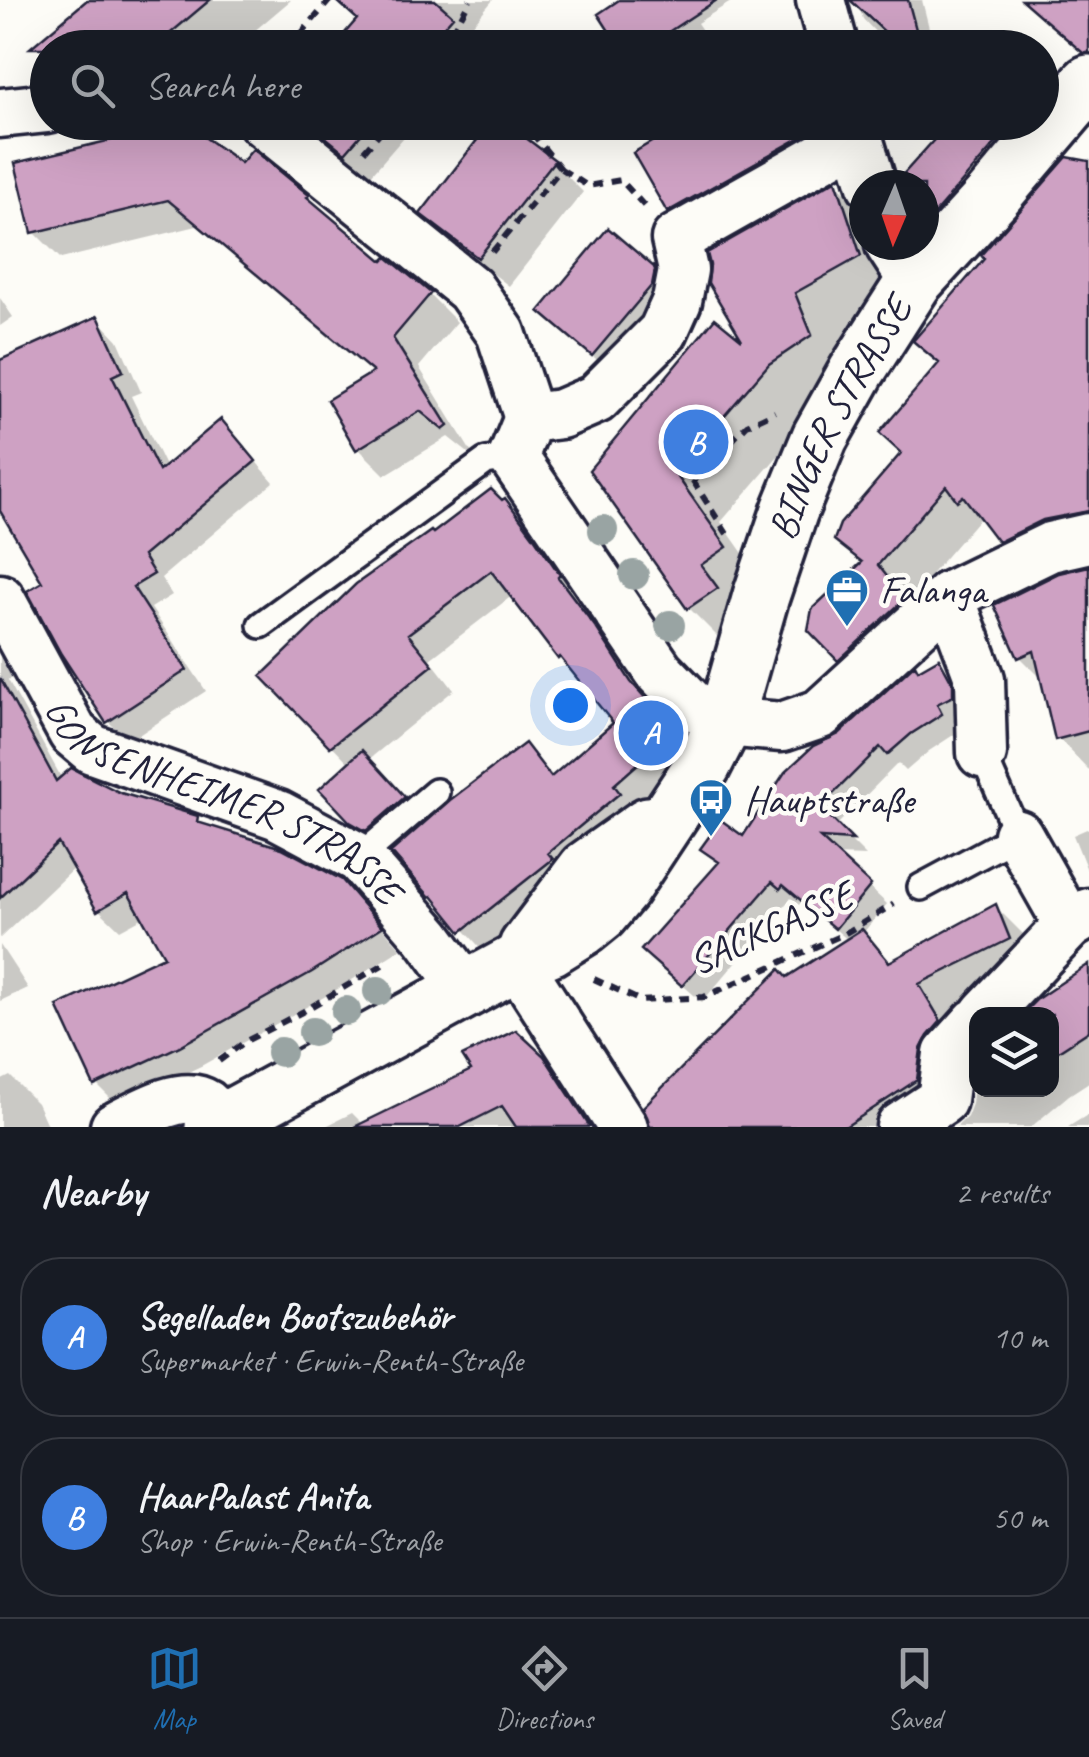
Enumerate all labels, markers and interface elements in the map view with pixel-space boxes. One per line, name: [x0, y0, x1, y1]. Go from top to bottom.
search box: [30, 30, 1059, 140]
icon: search: [65, 58, 120, 113]
text: Search here: [145, 62, 300, 109]
north arrow: [849, 170, 939, 260]
street label: BINGER STRASSE: [757, 283, 926, 546]
pin: B: [664, 404, 728, 480]
place label: Falanga: [880, 565, 989, 615]
office icon: Falanga: [824, 567, 870, 628]
your location: [545, 680, 596, 731]
street label: GONSENHEIMER STRASSE: [34, 689, 416, 918]
pin: A: [618, 696, 684, 770]
place label: Hauptstraße: [744, 775, 917, 825]
bus stop icon: Hauptstraße: [688, 777, 734, 838]
street label: SACKGASSE: [681, 868, 866, 986]
map controls: [969, 1007, 1059, 1097]
button: layers: [969, 1007, 1059, 1097]
text: Nearby: [40, 1166, 146, 1219]
text: 2 results: [955, 1172, 1049, 1213]
text: Segelladen Bootszubehör: [137, 1293, 452, 1340]
text: A: [66, 1317, 83, 1358]
text: 10 m: [993, 1317, 1047, 1358]
text: Supermarket · Erwin-Renth-Straße: [137, 1340, 523, 1381]
text: HaarPalast Anita: [137, 1473, 369, 1520]
text: B: [66, 1497, 83, 1538]
text: 50 m: [993, 1497, 1047, 1538]
text: Shop · Erwin-Renth-Straße: [137, 1520, 441, 1561]
tab: Map: [147, 1641, 202, 1736]
tab: Directions: [496, 1641, 593, 1736]
tab: Saved: [887, 1641, 942, 1736]

